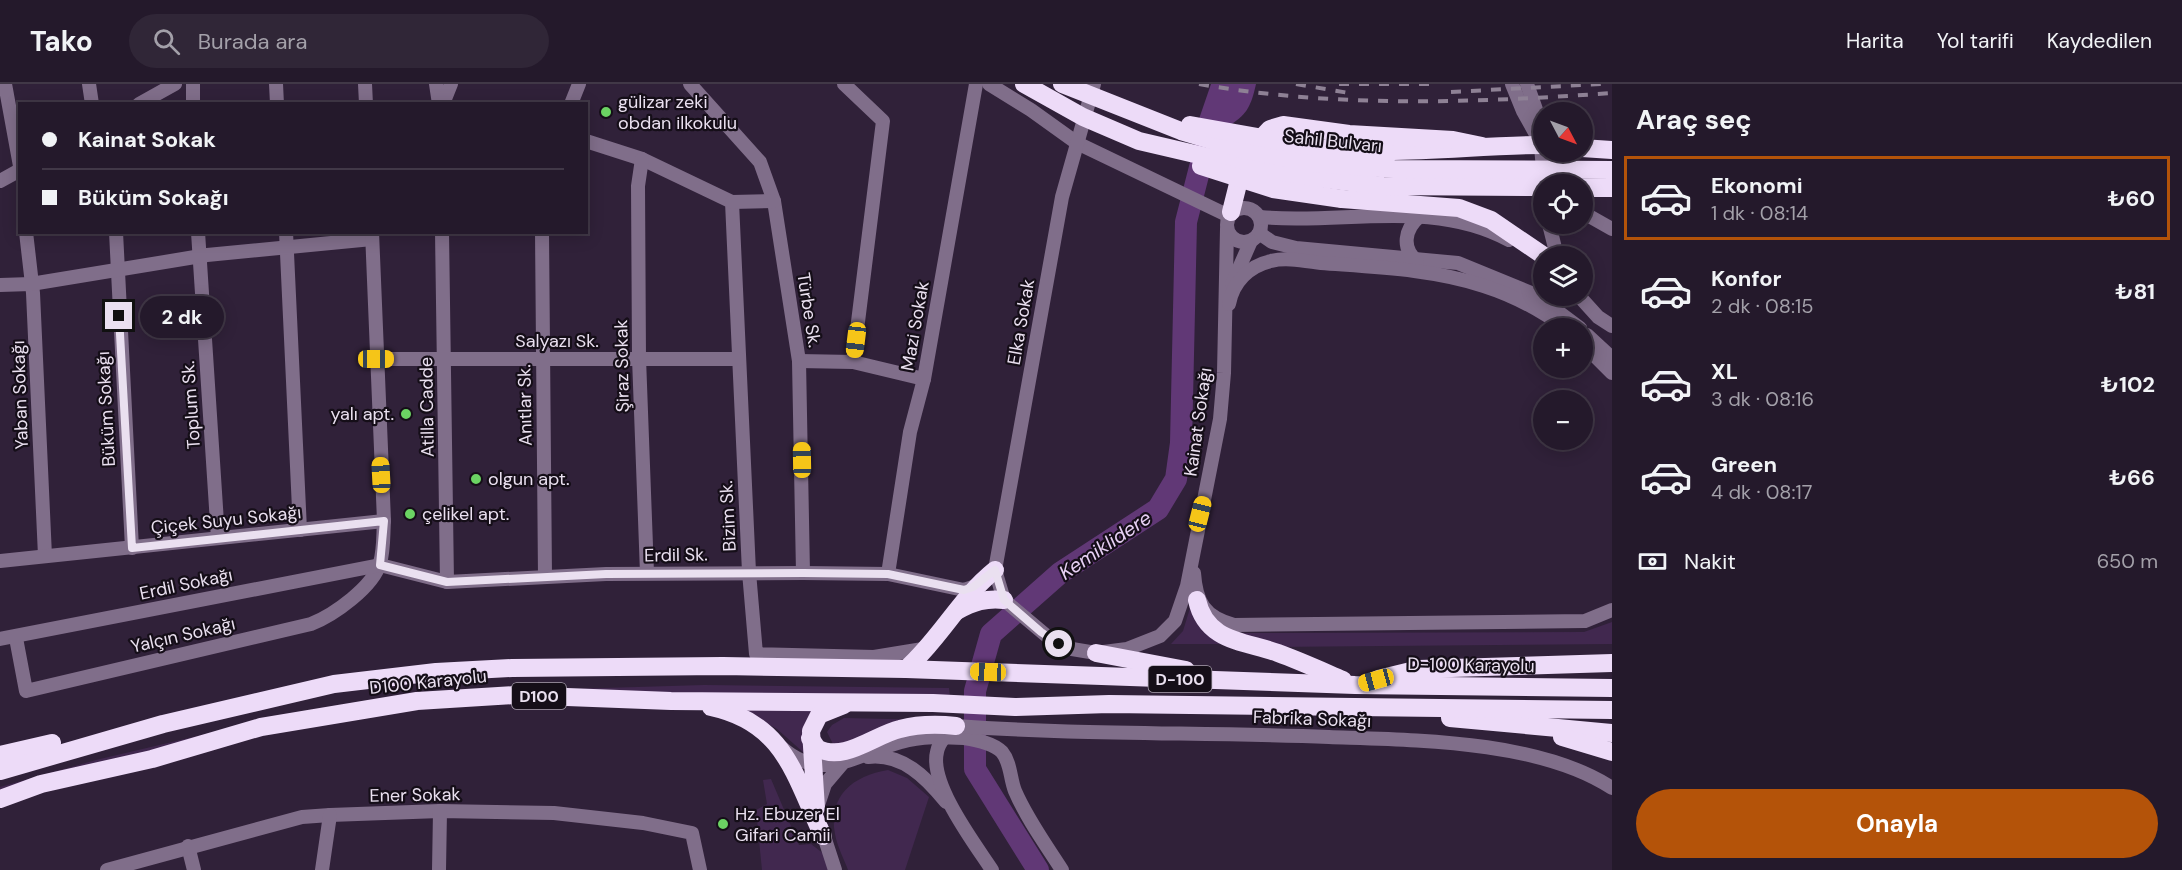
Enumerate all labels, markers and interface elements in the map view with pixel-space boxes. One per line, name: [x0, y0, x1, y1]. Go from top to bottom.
search box: [129, 14, 549, 68]
text: Tako: [30, 23, 93, 60]
icon: search: [150, 25, 183, 58]
text: Burada ara: [198, 27, 307, 56]
text: Harita: [1846, 27, 1904, 55]
text: Yol tarifi: [1937, 27, 2014, 55]
text: Kaydedilen: [2047, 27, 2152, 55]
place label: gülizar zeki obdan ilkokulu: [618, 90, 737, 135]
north arrow: [1533, 102, 1593, 162]
map controls: [1533, 102, 1593, 450]
text: Araç seç: [1636, 102, 1752, 137]
marker: gülizar zeki obdan ilkokulu: [599, 105, 613, 119]
street label: Sahil Bulvarı: [1283, 124, 1383, 158]
text: Kainat Sokak: [78, 125, 216, 154]
icon: car: [1639, 171, 1693, 225]
text: Ekonomi: [1711, 171, 1803, 200]
button: locate: [1533, 174, 1593, 234]
text: Büküm Sokağı: [78, 183, 229, 212]
text: ₺60: [2107, 184, 2155, 213]
text: 1 dk · 08:14: [1711, 200, 1808, 226]
button: layers: [1533, 246, 1593, 306]
icon: car: [1639, 264, 1693, 318]
text: Konfor: [1711, 264, 1782, 293]
street label: Türbe Sk.: [791, 271, 827, 349]
street label: Elka Sokak: [1002, 277, 1040, 367]
text: ₺81: [2115, 277, 2155, 306]
street label: Mazi Sokak: [895, 279, 935, 373]
text: 2 dk · 08:15: [1711, 293, 1813, 319]
callout: 2 dk: [140, 295, 224, 337]
route end: [105, 302, 132, 329]
text: 2 dk: [162, 304, 202, 330]
button: +: [1533, 318, 1593, 378]
street label: Şiraz Sokak: [609, 319, 635, 413]
car: [845, 321, 867, 359]
street label: Salyazı Sk.: [515, 329, 599, 353]
street label: Yaban Sokağı: [6, 340, 34, 450]
car: [358, 350, 394, 368]
street label: Büküm Sokağı: [91, 351, 121, 467]
street label: Atilla Cadde: [414, 357, 440, 457]
icon: car: [1639, 357, 1693, 411]
text: XL: [1711, 357, 1738, 386]
street label: Toplum Sk.: [176, 360, 206, 450]
street label: Anıtlar Sk.: [512, 364, 538, 446]
street label: Kainat Sokağı: [1178, 366, 1218, 478]
text: ₺102: [2101, 370, 2155, 399]
text: 3 dk · 08:16: [1711, 386, 1814, 412]
button: −: [1533, 390, 1593, 450]
place label: yalı apt.: [331, 402, 394, 426]
marker: yalı apt.: [399, 407, 413, 421]
car: [793, 442, 811, 478]
icon: car: [1639, 450, 1693, 504]
text: Green: [1711, 450, 1777, 479]
car: [371, 457, 391, 493]
text: ₺66: [2109, 463, 2155, 492]
place label: olgun apt.: [488, 467, 570, 491]
marker: olgun apt.: [469, 472, 483, 486]
text: 4 dk · 08:17: [1711, 479, 1812, 505]
street label: Bizim Sk.: [714, 480, 742, 552]
car: [1187, 494, 1213, 534]
street label: Çiçek Suyu Sokağı: [150, 500, 302, 540]
place label: çelikel apt.: [422, 502, 509, 526]
water label: Kemiklidere: [1054, 505, 1156, 585]
marker: çelikel apt.: [403, 507, 417, 521]
street label: Erdil Sk.: [644, 542, 708, 568]
icon: cash: [1636, 545, 1669, 578]
text: Nakit: [1684, 547, 1736, 576]
text: 650 m: [2097, 548, 2158, 574]
street label: Erdil Sokağı: [137, 562, 235, 606]
street label: Yalçın Sokağı: [128, 611, 238, 659]
route start: [1045, 630, 1072, 657]
street label: D-100 Karayolu: [1407, 652, 1535, 678]
car: [970, 662, 1006, 682]
street label: D100 Karayolu: [368, 664, 488, 700]
road number: D-100: [1148, 666, 1212, 692]
car: [1356, 667, 1396, 693]
road number: D100: [512, 683, 566, 709]
street label: Fabrika Sokağı: [1252, 705, 1372, 733]
street label: Ener Sokak: [369, 782, 461, 808]
button: Onayla: [1636, 789, 2158, 858]
place label: Hz. Ebuzer El Gifari Camii: [735, 802, 840, 847]
marker: Hz. Ebuzer El Gifari Camii: [716, 817, 730, 831]

